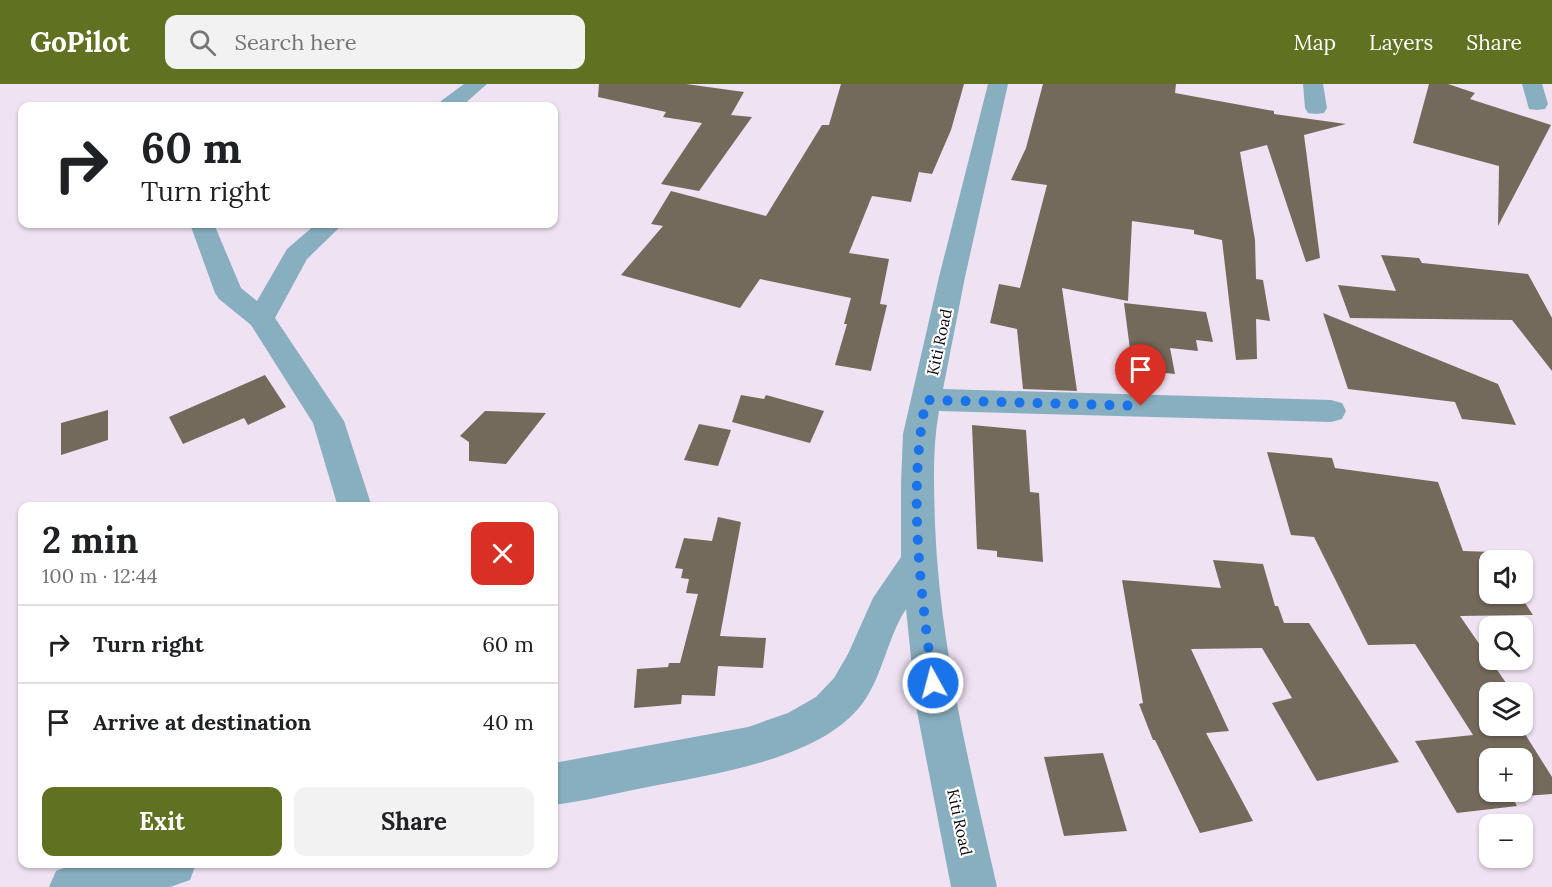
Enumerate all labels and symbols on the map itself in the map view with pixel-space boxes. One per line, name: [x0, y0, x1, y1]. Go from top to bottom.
street label: Kiti Road: [922, 306, 956, 377]
pin: [1115, 344, 1166, 406]
position arrow: [901, 651, 965, 715]
street label: Kiti Road: [943, 787, 977, 858]

